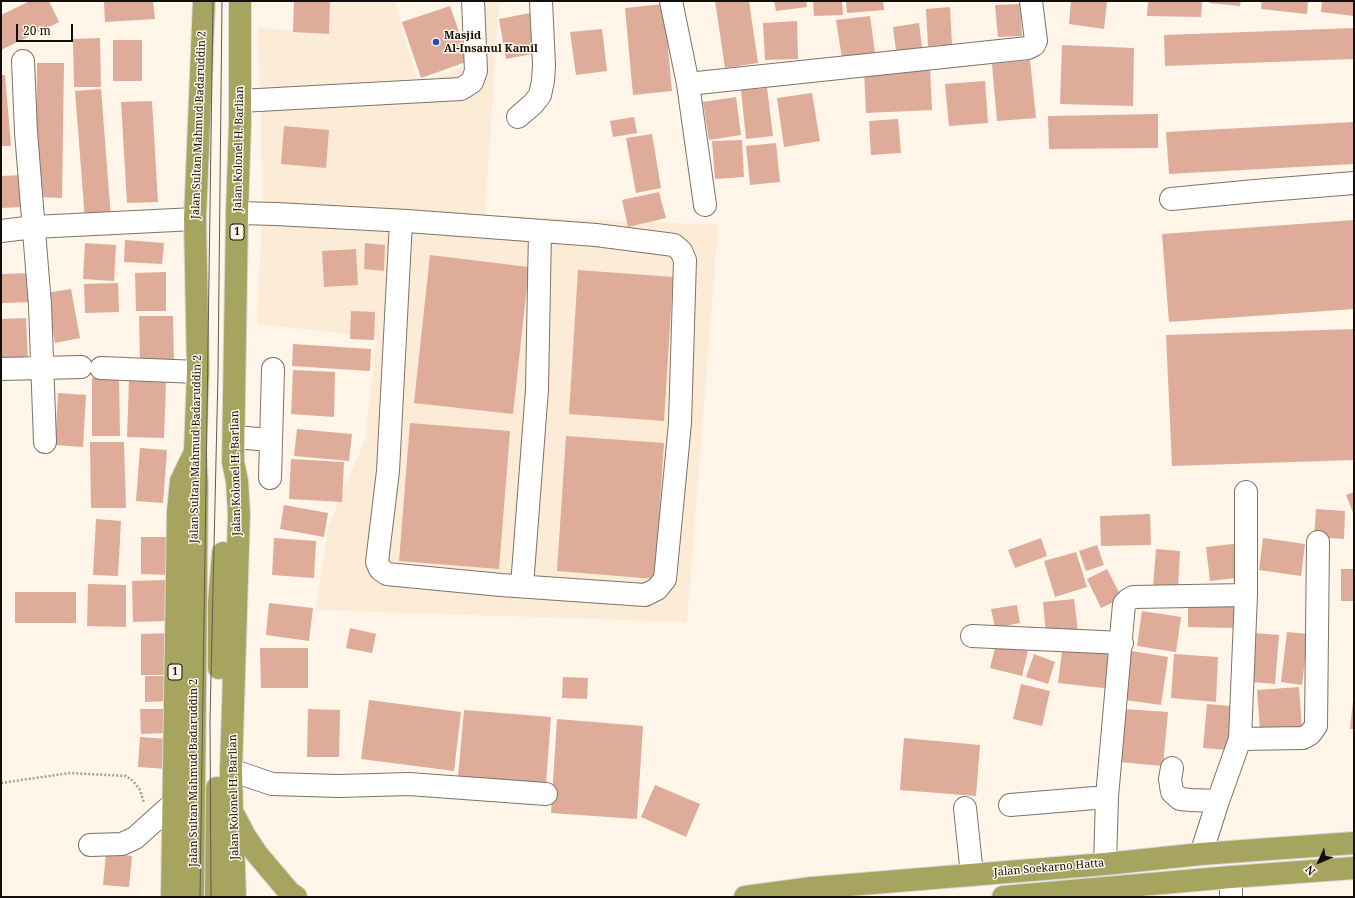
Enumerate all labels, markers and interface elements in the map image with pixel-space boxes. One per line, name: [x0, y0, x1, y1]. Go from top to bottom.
scale bar: [18, 16, 75, 42]
text: 20 m: [23, 22, 51, 39]
place label: Masjid Al-Insanul Kamil: [444, 29, 538, 55]
street label: Jalan Sultan Mahmud Badaruddin 2: [189, 31, 209, 219]
marker: Masjid Al-Insanul Kamil: [431, 37, 441, 47]
street label: Jalan Kolonel H. Barlian: [231, 86, 247, 212]
road number: 1: [230, 224, 244, 240]
street label: Jalan Sultan Mahmud Badaruddin 2: [188, 355, 204, 543]
street label: Jalan Kolonel H. Barlian: [228, 410, 244, 536]
road number: 1: [168, 664, 182, 680]
street label: Jalan Sultan Mahmud Badaruddin 2: [187, 679, 201, 867]
street label: Jalan Kolonel H. Barlian: [226, 734, 242, 860]
north arrow: [1299, 842, 1339, 882]
street label: Jalan Soekarno Hatta: [993, 857, 1105, 879]
text: N: [1302, 862, 1318, 879]

